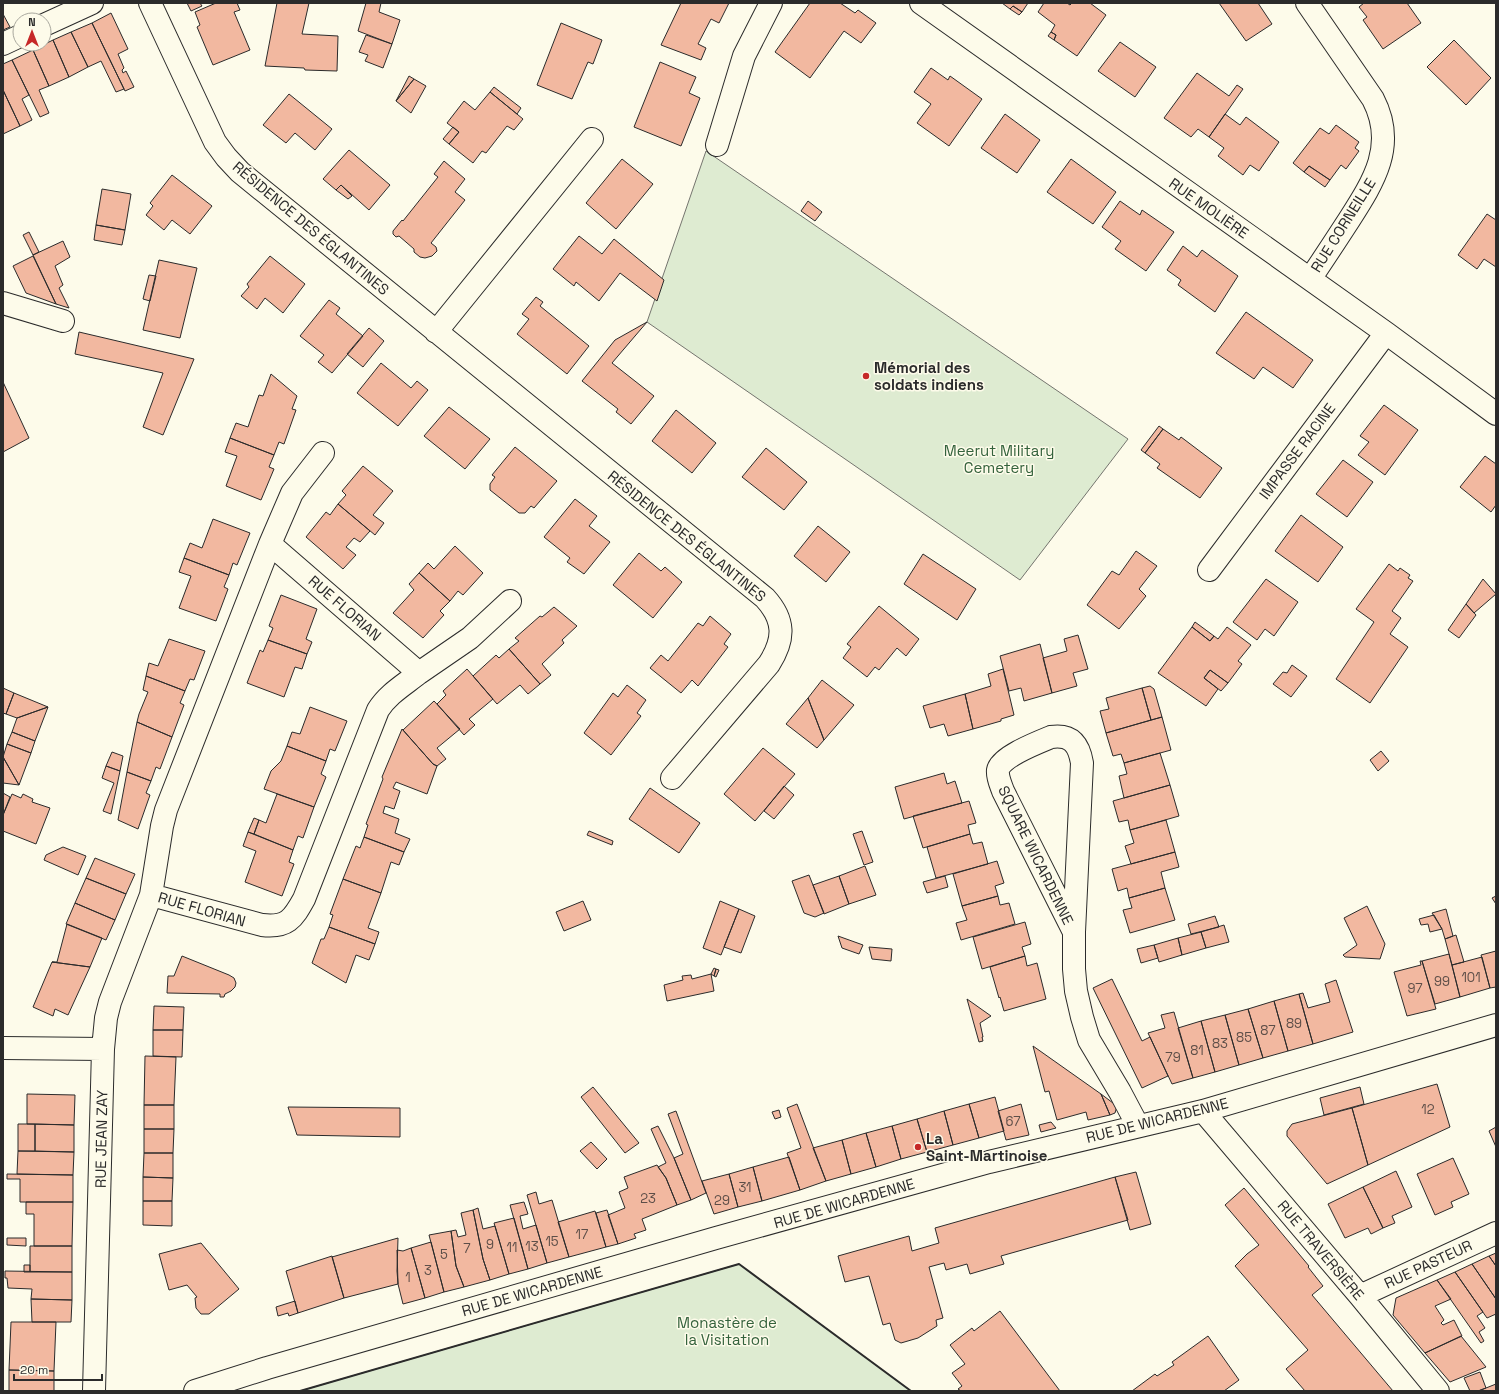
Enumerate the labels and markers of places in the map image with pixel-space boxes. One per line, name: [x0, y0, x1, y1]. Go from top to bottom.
place label: Mémorial des soldats indiens: [874, 358, 984, 394]
marker: Mémorial des soldats indiens: [861, 371, 871, 381]
place label: La Saint-Martinoise: [926, 1129, 1048, 1165]
marker: La Saint-Martinoise: [913, 1142, 923, 1152]

